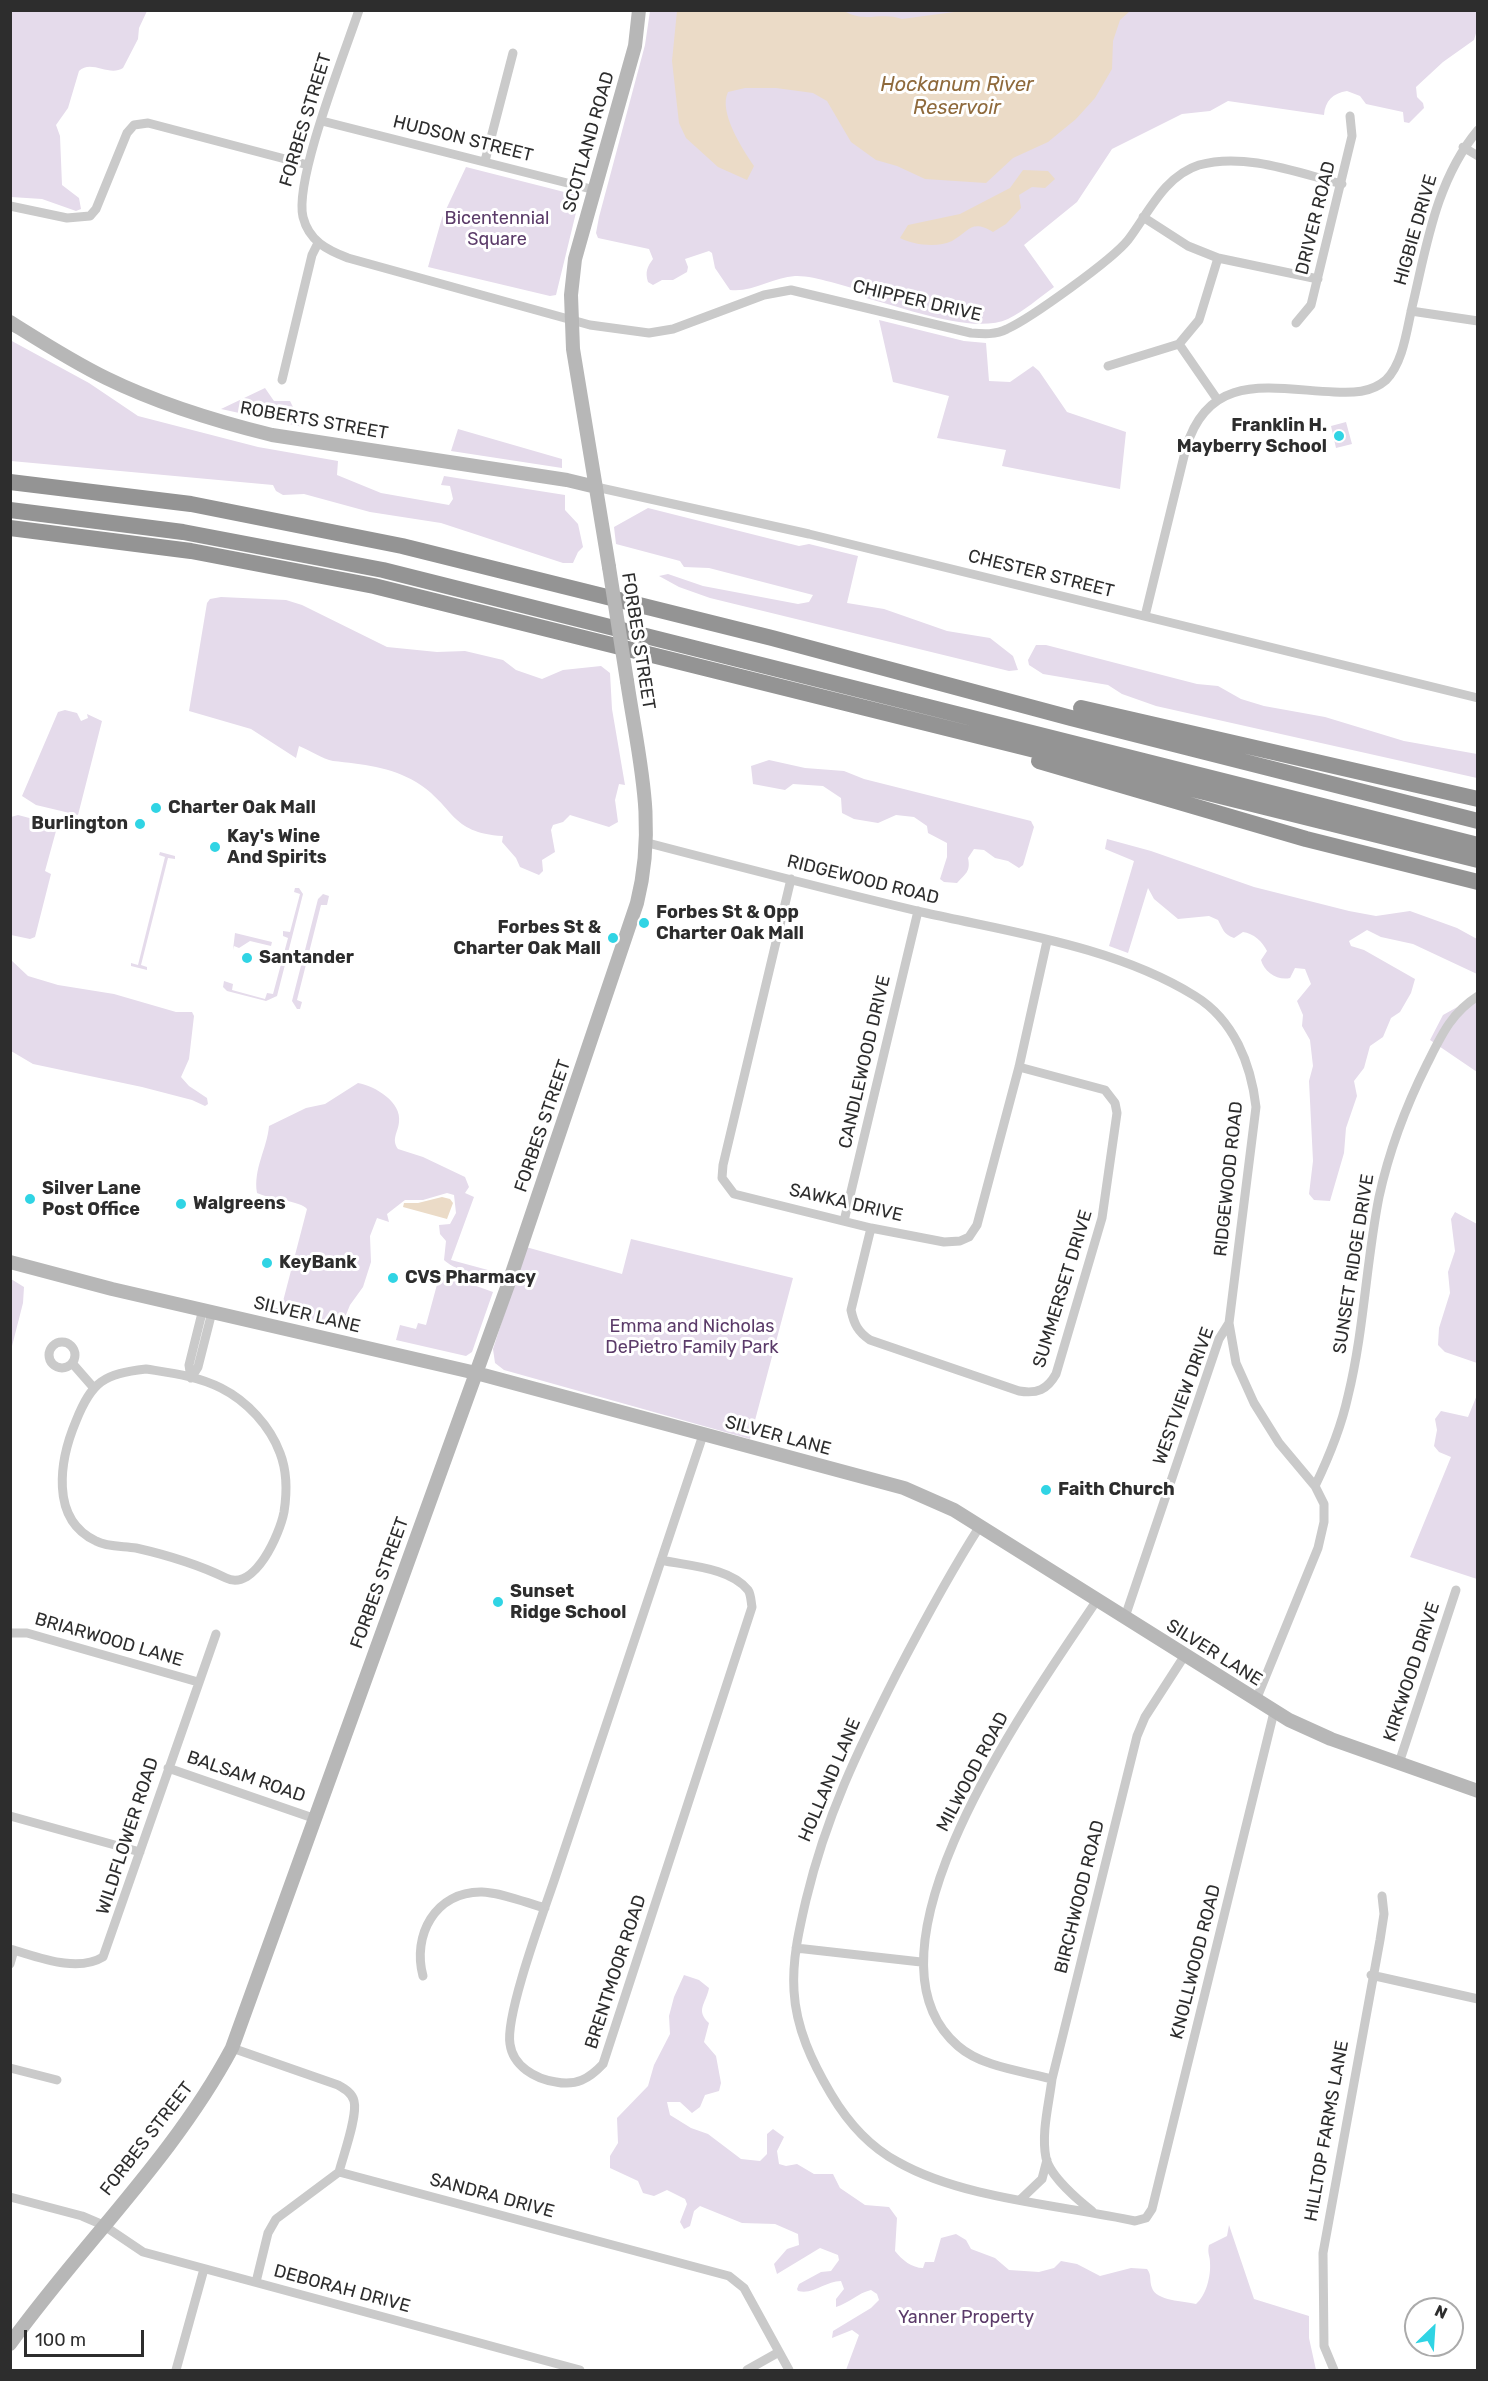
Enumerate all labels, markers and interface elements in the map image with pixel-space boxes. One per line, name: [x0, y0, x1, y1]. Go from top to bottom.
street label: FORBES STREET: [275, 51, 337, 189]
street label: SCOTLAND ROAD: [559, 69, 619, 215]
water label: Hockanum River Reservoir: [880, 73, 1034, 120]
street label: HUDSON STREET: [391, 111, 535, 167]
street label: DRIVER ROAD: [1291, 159, 1341, 277]
street label: HIGBIE DRIVE: [1390, 172, 1442, 288]
park label: Bicentennial Square: [445, 208, 549, 250]
street label: CHIPPER DRIVE: [850, 276, 984, 326]
street label: ROBERTS STREET: [238, 397, 390, 445]
place label: Franklin H. Mayberry School: [1177, 415, 1327, 458]
marker: Franklin H. Mayberry School: [1332, 429, 1346, 443]
street label: CHESTER STREET: [966, 545, 1116, 603]
street label: FORBES STREET: [617, 571, 659, 711]
place label: Charter Oak Mall: [168, 797, 316, 819]
marker: Charter Oak Mall: [149, 801, 163, 815]
place label: Burlington: [31, 813, 128, 835]
marker: Burlington: [133, 817, 147, 831]
place label: Kay's Wine And Spirits: [227, 826, 327, 868]
marker: Kay's Wine And Spirits: [208, 840, 222, 854]
street label: RIDGEWOOD ROAD: [785, 851, 941, 909]
place label: Forbes St & Opp Charter Oak Mall: [656, 902, 804, 944]
marker: Forbes St & Opp Charter Oak Mall: [637, 916, 651, 930]
place label: Forbes St & Charter Oak Mall: [453, 917, 601, 960]
marker: Forbes St & Charter Oak Mall: [606, 931, 620, 945]
place label: Santander: [259, 947, 354, 969]
marker: Santander: [240, 951, 254, 965]
street label: CANDLEWOOD DRIVE: [835, 973, 895, 1151]
street label: FORBES STREET: [510, 1057, 576, 1195]
street label: RIDGEWOOD ROAD: [1210, 1100, 1248, 1258]
street label: SUNSET RIDGE DRIVE: [1329, 1173, 1379, 1355]
place label: Silver Lane Post Office: [42, 1178, 141, 1220]
street label: SAWKA DRIVE: [787, 1179, 905, 1227]
marker: Silver Lane Post Office: [23, 1192, 37, 1206]
place label: Walgreens: [193, 1193, 286, 1215]
marker: Walgreens: [174, 1197, 188, 1211]
street label: SUMMERSET DRIVE: [1029, 1208, 1097, 1370]
place label: KeyBank: [279, 1252, 357, 1274]
marker: KeyBank: [260, 1256, 274, 1270]
place label: CVS Pharmacy: [405, 1267, 536, 1289]
marker: CVS Pharmacy: [386, 1271, 400, 1285]
street label: SILVER LANE: [251, 1292, 363, 1338]
park label: Emma and Nicholas DePietro Family Park: [605, 1316, 779, 1358]
street label: WESTVIEW DRIVE: [1149, 1324, 1219, 1468]
street label: SILVER LANE: [723, 1411, 833, 1461]
place label: Faith Church: [1058, 1479, 1175, 1501]
marker: Faith Church: [1039, 1483, 1053, 1497]
street label: FORBES STREET: [346, 1514, 414, 1652]
place label: Sunset Ridge School: [510, 1581, 626, 1624]
marker: Sunset Ridge School: [491, 1595, 505, 1609]
street label: KIRKWOOD DRIVE: [1379, 1599, 1445, 1745]
street label: BRIARWOOD LANE: [32, 1608, 186, 1672]
street label: SILVER LANE: [1162, 1615, 1266, 1691]
street label: MILWOOD ROAD: [932, 1709, 1014, 1835]
street label: HOLLAND LANE: [794, 1715, 866, 1845]
street label: BALSAM ROAD: [184, 1747, 308, 1807]
street label: WILDFLOWER ROAD: [92, 1755, 164, 1917]
street label: BIRCHWOOD ROAD: [1051, 1818, 1109, 1976]
street label: KNOLLWOOD ROAD: [1166, 1882, 1226, 2042]
street label: BRENTMOOR ROAD: [581, 1892, 651, 2052]
street label: HILLTOP FARMS LANE: [1300, 2039, 1354, 2223]
street label: FORBES STREET: [96, 2078, 198, 2200]
street label: SANDRA DRIVE: [427, 2169, 557, 2223]
street label: DEBORAH DRIVE: [271, 2260, 413, 2318]
north arrow: [1404, 2297, 1464, 2357]
text: N: [1432, 2301, 1450, 2323]
park label: Yanner Property: [898, 2307, 1034, 2329]
scale bar: [27, 2318, 147, 2356]
text: 100 m: [35, 2329, 86, 2351]

